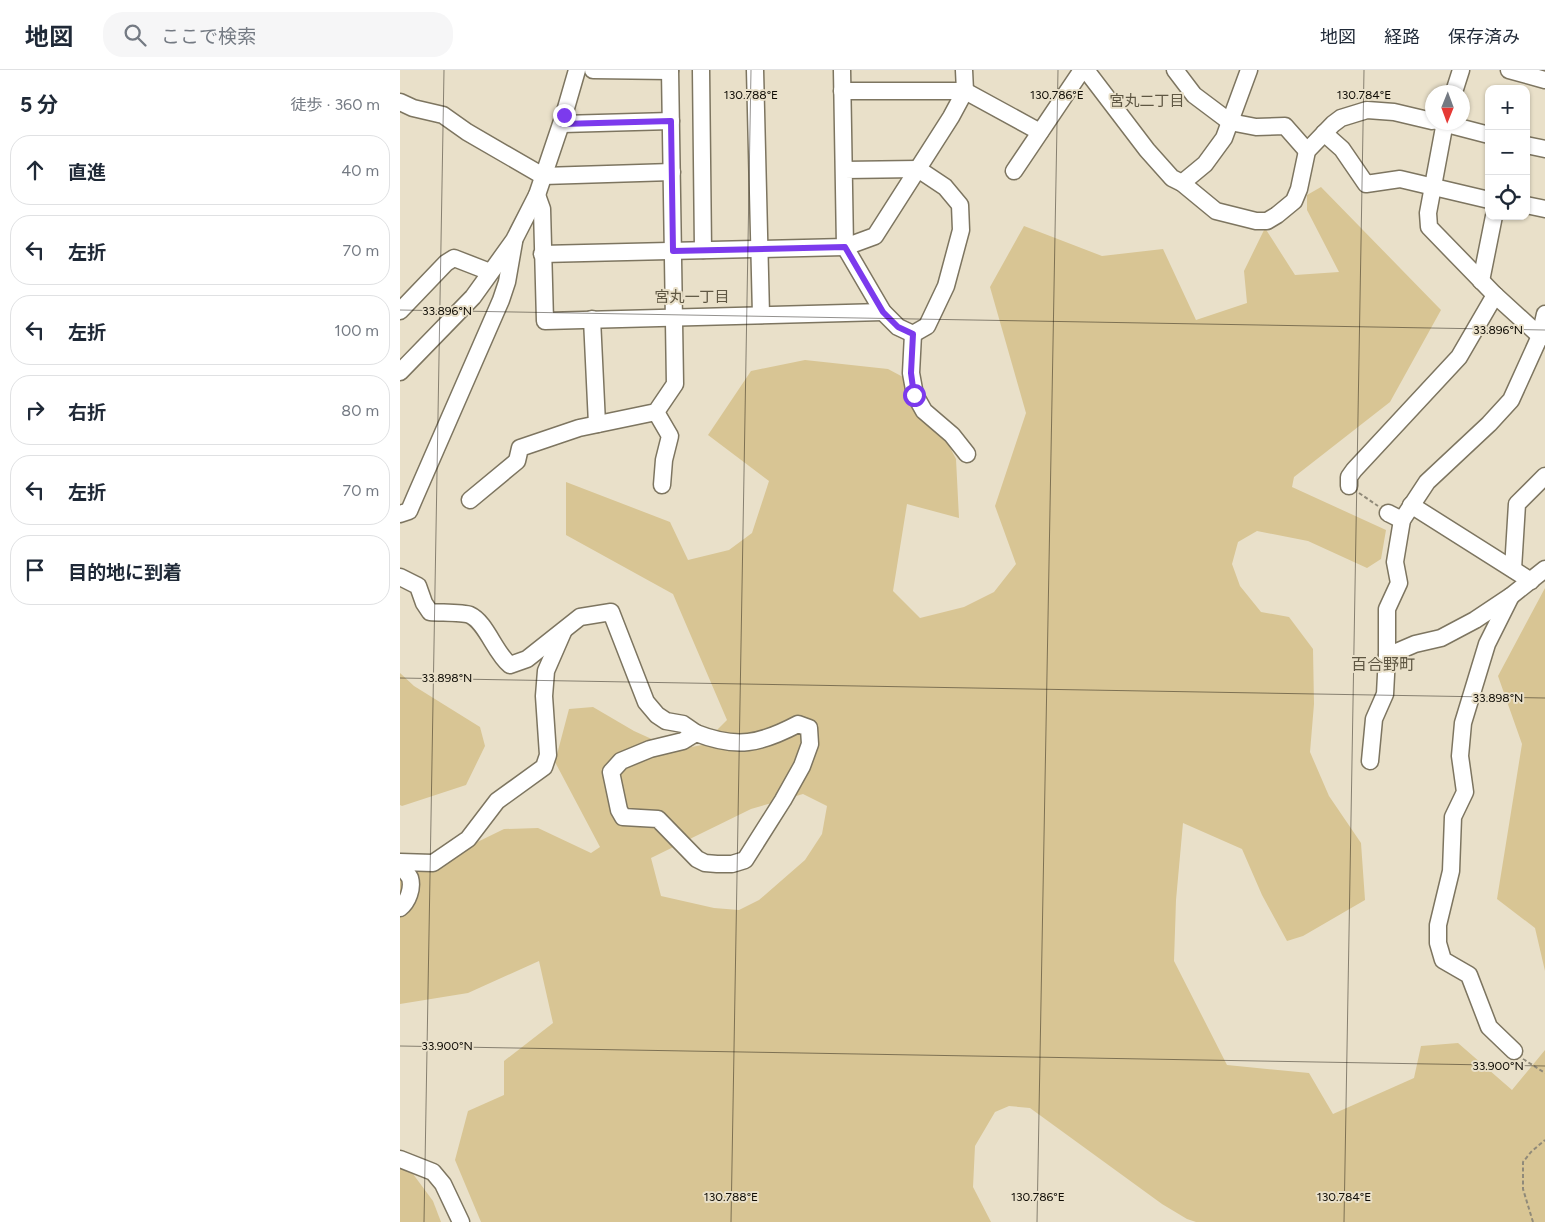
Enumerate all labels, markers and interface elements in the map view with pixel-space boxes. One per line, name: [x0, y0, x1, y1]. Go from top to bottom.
search box: [103, 12, 453, 57]
icon: search: [121, 21, 149, 49]
text: 地図: [25, 22, 73, 51]
text: ここで検索: [161, 25, 256, 48]
text: 地図: [1320, 26, 1356, 48]
text: 経路: [1384, 26, 1420, 48]
text: 保存済み: [1448, 26, 1520, 48]
north arrow: [1425, 85, 1470, 130]
map controls: [1485, 85, 1530, 220]
button: +: [1485, 85, 1530, 130]
text: 130.788°E: [724, 88, 778, 102]
text: 130.786°E: [1030, 88, 1084, 102]
text: 130.784°E: [1337, 88, 1391, 102]
text: 5 分: [20, 92, 58, 117]
district label: 宮丸二丁目: [1109, 92, 1185, 110]
text: 徒歩 · 360 m: [290, 95, 380, 114]
route end: [553, 104, 576, 127]
button: −: [1485, 130, 1530, 175]
icon: ahead: [21, 156, 49, 184]
text: 直進: [68, 161, 106, 184]
text: 40 m: [341, 161, 379, 180]
button: locate: [1485, 175, 1530, 220]
icon: left: [21, 236, 49, 264]
text: 左折: [68, 241, 106, 264]
text: 70 m: [343, 241, 379, 260]
district label: 宮丸一丁目: [654, 288, 730, 306]
text: 33.896°N: [422, 304, 472, 318]
icon: left: [21, 316, 49, 344]
text: 左折: [68, 321, 106, 344]
text: 100 m: [334, 321, 379, 340]
text: 33.896°N: [1473, 323, 1523, 337]
route start: [903, 384, 926, 407]
icon: right: [21, 396, 49, 424]
text: 右折: [68, 401, 106, 424]
text: 80 m: [341, 401, 379, 420]
icon: left: [21, 476, 49, 504]
text: 左折: [68, 481, 106, 504]
text: 70 m: [343, 481, 379, 500]
icon: arrive: [21, 556, 49, 584]
text: 目的地に到着: [68, 561, 182, 584]
district label: 百合野町: [1351, 655, 1415, 674]
text: 33.898°N: [422, 671, 472, 685]
text: 33.898°N: [1473, 691, 1523, 705]
text: 33.900°N: [421, 1039, 473, 1053]
text: 33.900°N: [1472, 1059, 1524, 1073]
text: 130.788°E: [704, 1190, 758, 1204]
text: 130.786°E: [1011, 1190, 1065, 1204]
text: 130.784°E: [1317, 1190, 1371, 1204]

